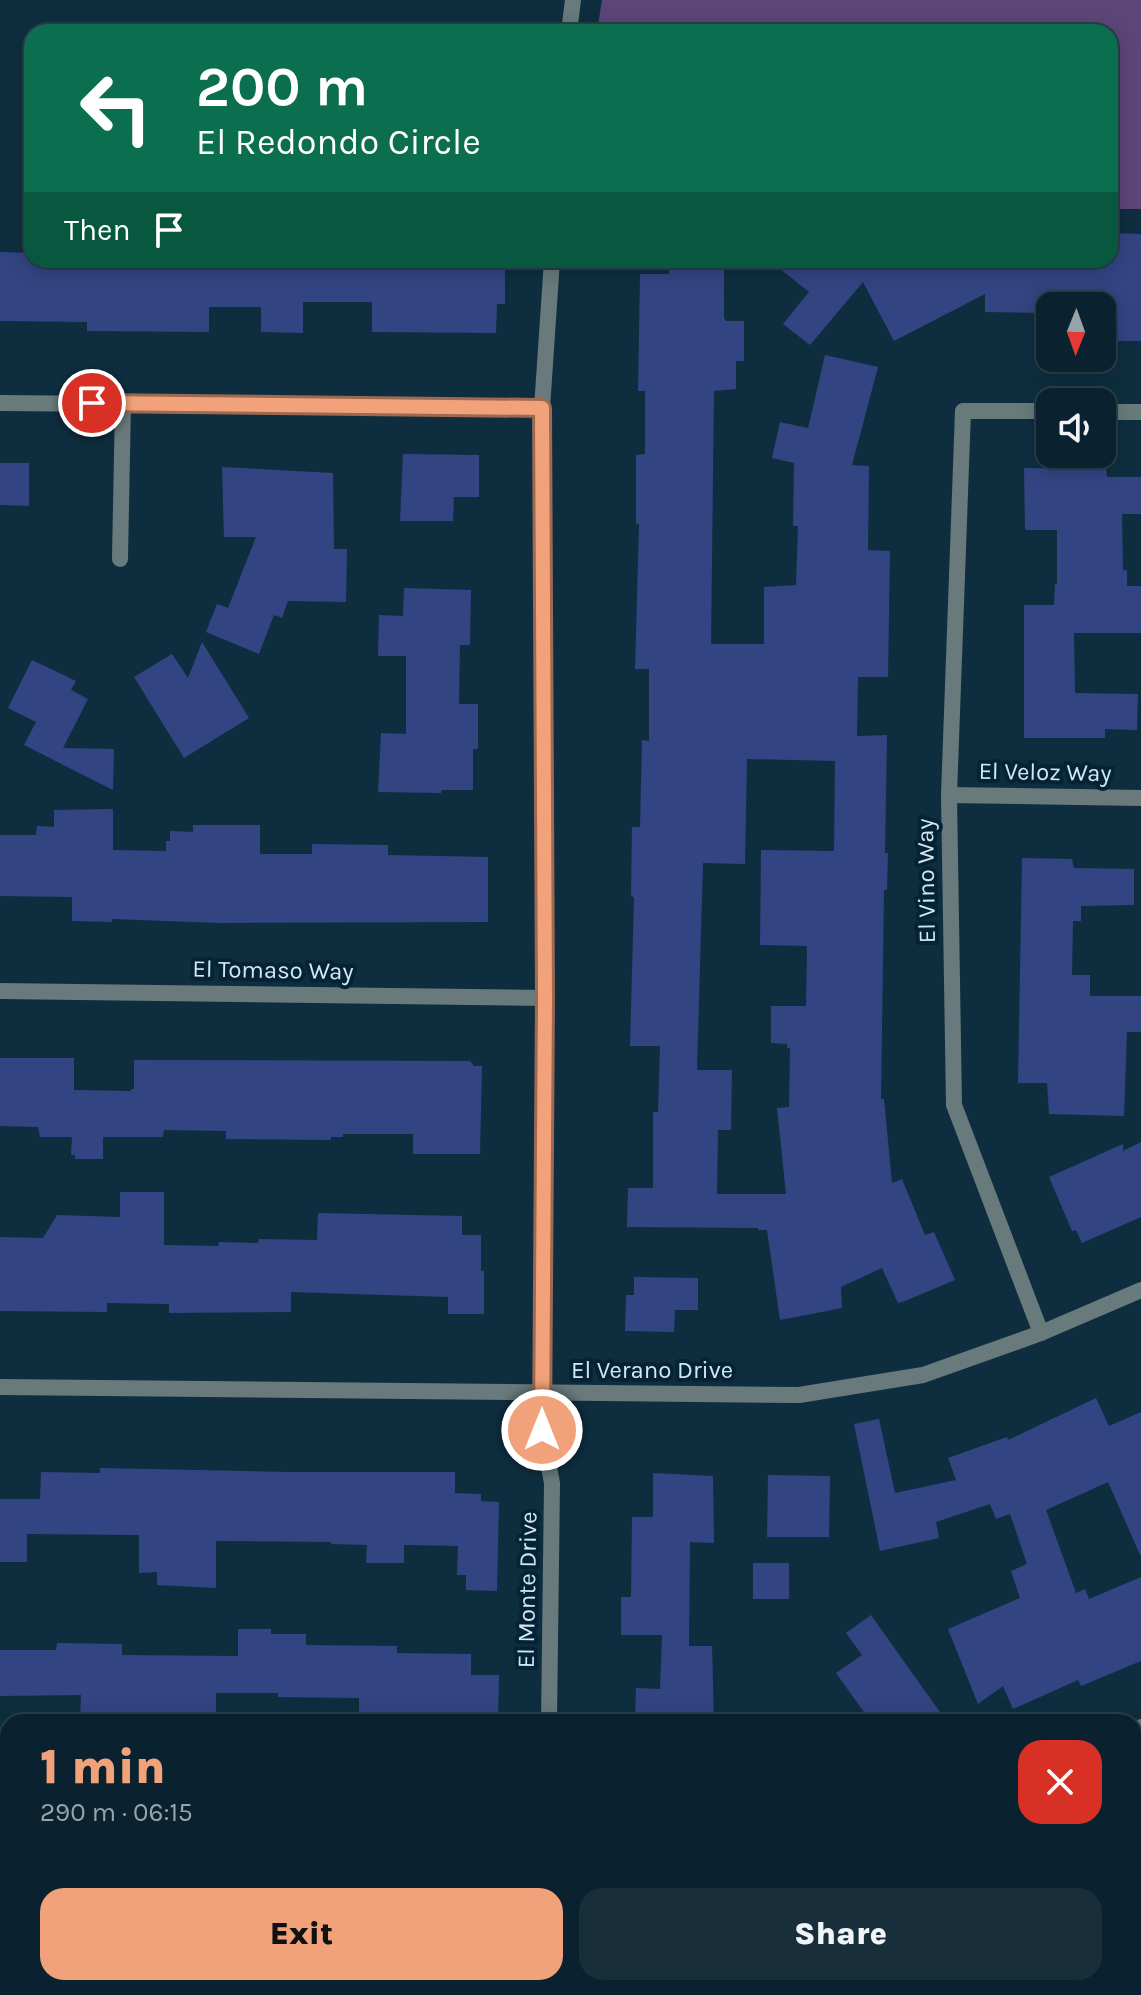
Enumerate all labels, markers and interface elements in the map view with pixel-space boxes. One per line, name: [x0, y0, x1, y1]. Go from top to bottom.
text: 200 m: [196, 54, 368, 119]
icon: left: [64, 56, 168, 160]
text: El Redondo Circle: [196, 121, 481, 163]
icon: arrive: [147, 208, 191, 252]
text: Then: [64, 212, 131, 248]
north arrow: [1036, 292, 1116, 372]
map controls: [1036, 292, 1116, 468]
pin: [58, 369, 126, 437]
icon: arrive: [70, 381, 114, 425]
button: sound: [1036, 388, 1116, 468]
street label: El Veloz Way: [978, 757, 1112, 787]
street label: El Vino Way: [911, 818, 941, 944]
street label: El Tomaso Way: [192, 955, 354, 985]
street label: El Verano Drive: [571, 1356, 733, 1384]
position arrow: [500, 1388, 584, 1472]
street label: El Monte Drive: [512, 1511, 542, 1669]
text: 1 min: [40, 1739, 166, 1795]
button: close: [1018, 1740, 1102, 1824]
text: 290 m · 06:15: [40, 1797, 193, 1828]
button: Exit: [40, 1888, 563, 1980]
button: Share: [579, 1888, 1102, 1980]

